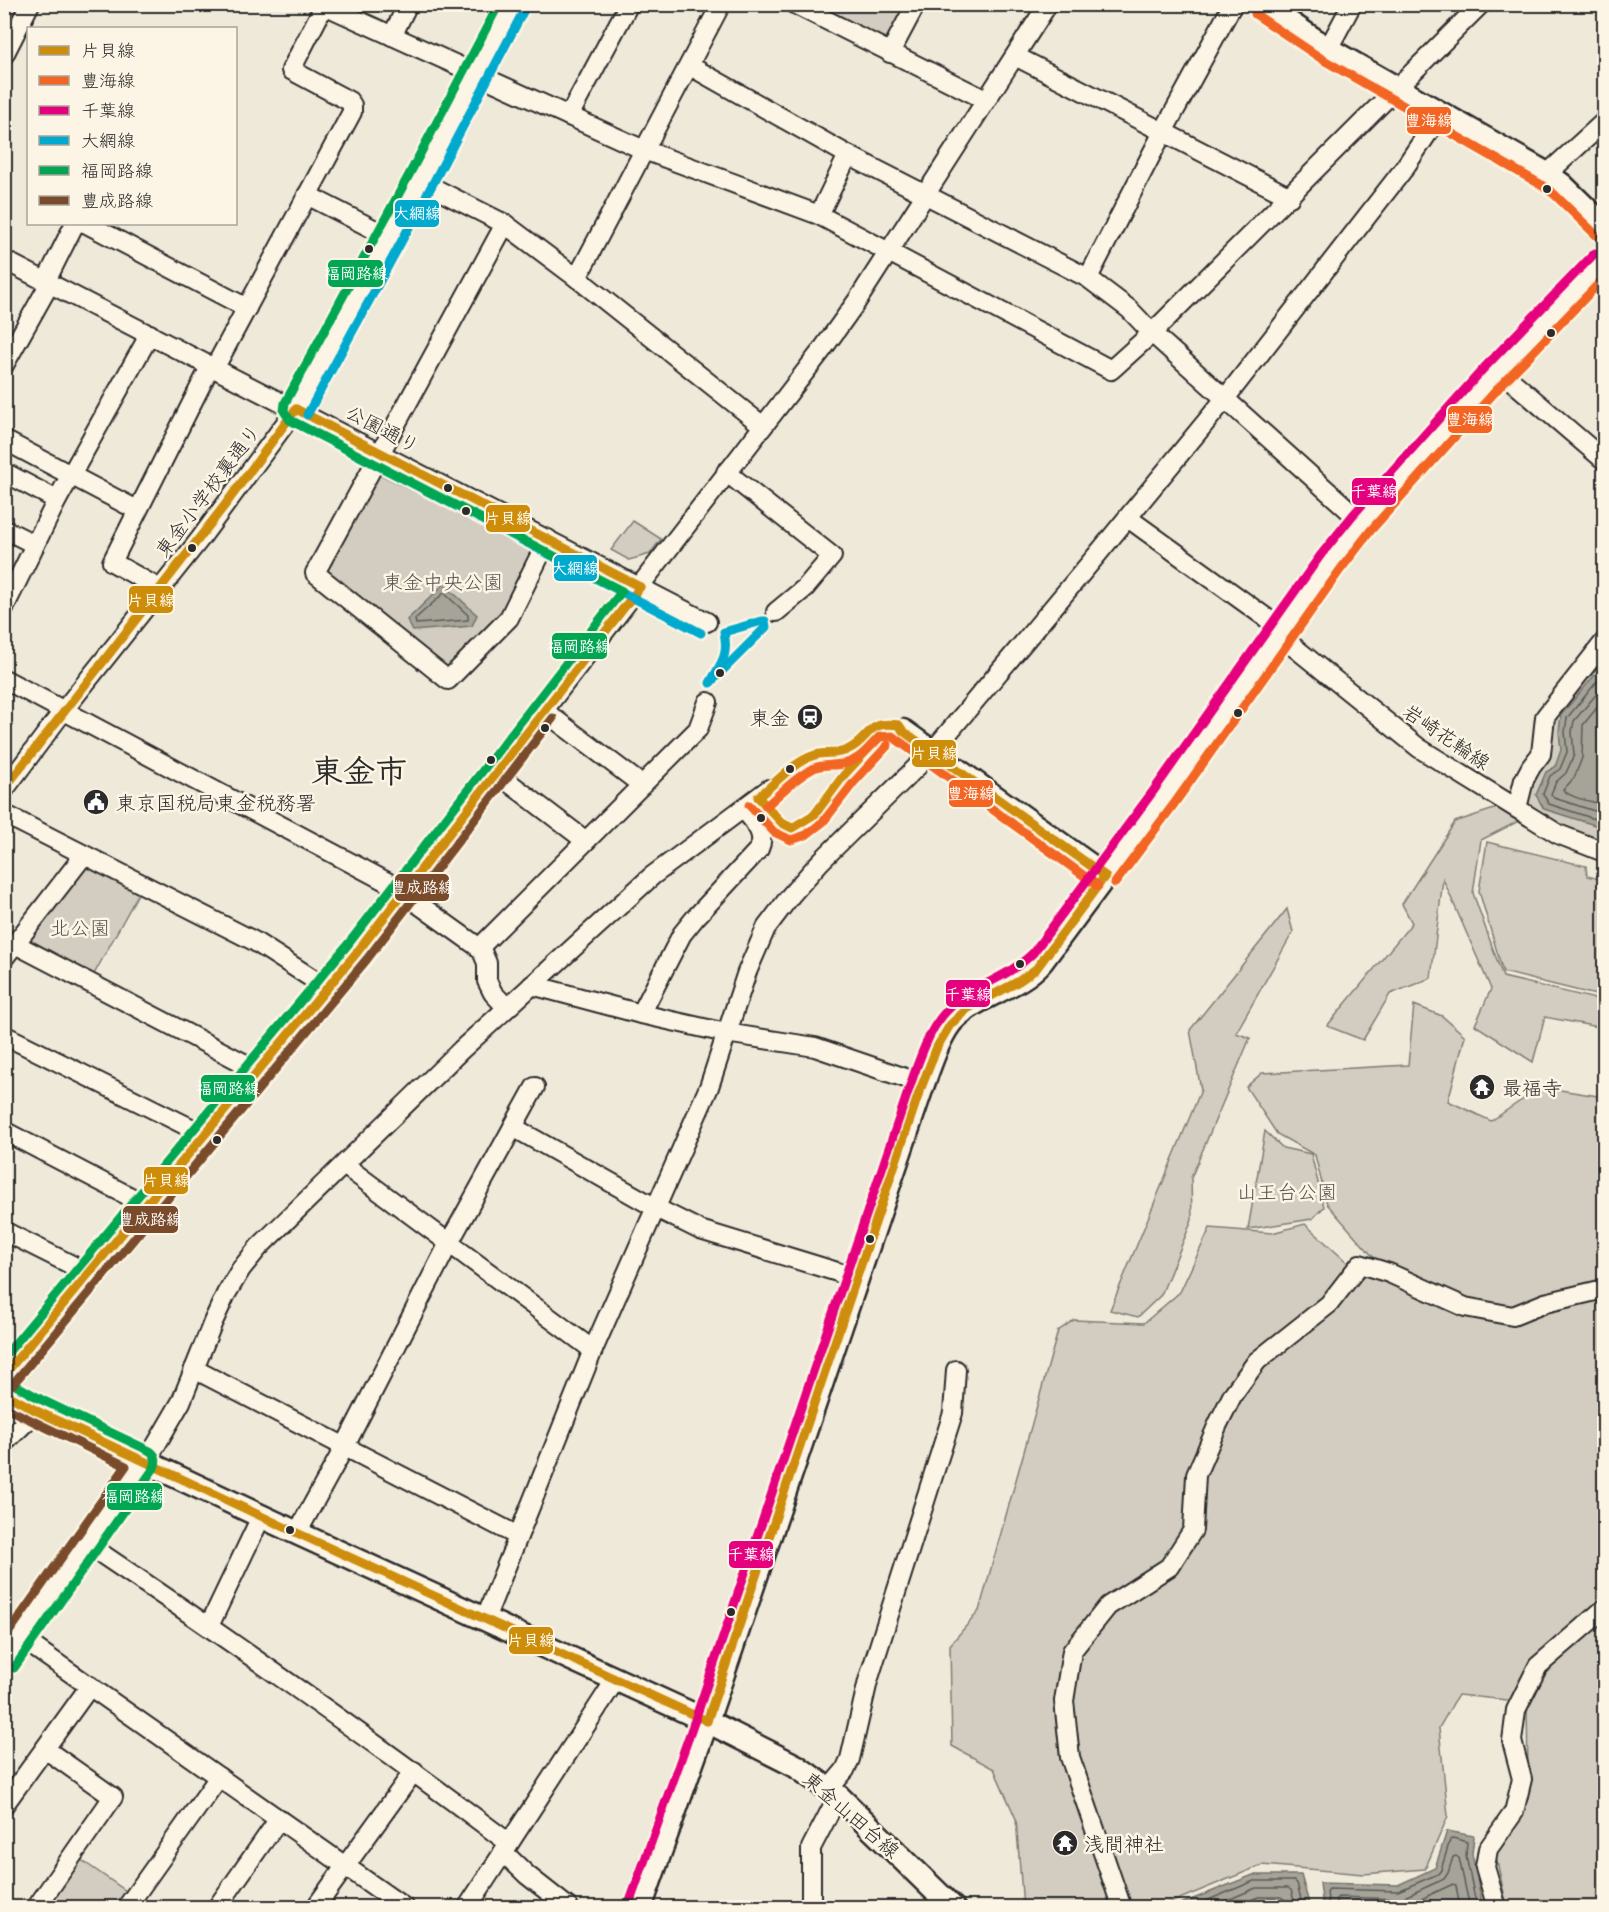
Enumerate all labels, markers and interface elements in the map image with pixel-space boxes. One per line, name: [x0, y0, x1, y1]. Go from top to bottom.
legend: [27, 27, 237, 225]
text: 片貝線: [81, 38, 135, 62]
text: 豊海線: [81, 68, 135, 92]
text: 千葉線: [81, 98, 135, 122]
line badge: 豊海線: [1406, 106, 1452, 135]
text: 豊海線: [1405, 109, 1453, 130]
text: 大網線: [81, 128, 135, 152]
text: 福岡路線: [81, 158, 153, 182]
unlabelled marker: [1541, 183, 1553, 195]
text: 豊成路線: [81, 188, 153, 212]
line badge: 大網線: [394, 199, 440, 228]
text: 大網線: [393, 202, 441, 223]
unlabelled marker: [363, 243, 375, 255]
line badge: 福岡路線: [327, 259, 384, 288]
text: 福岡路線: [324, 262, 388, 283]
unlabelled marker: [1545, 327, 1557, 339]
street label: 公園通り: [342, 398, 424, 458]
line badge: 豊海線: [1447, 405, 1493, 434]
text: 豊海線: [1446, 408, 1494, 429]
street label: 東金小学校裏通り: [148, 418, 266, 562]
line badge: 千葉線: [1351, 477, 1397, 506]
text: 千葉線: [1350, 480, 1398, 501]
unlabelled marker: [442, 482, 454, 494]
line badge: 片貝線: [485, 504, 531, 533]
unlabelled marker: [460, 505, 472, 517]
text: 片貝線: [484, 507, 532, 528]
unlabelled marker: [186, 542, 198, 554]
line badge: 大網線: [553, 554, 598, 582]
text: 大網線: [551, 557, 599, 578]
park label: 東金中央公園: [383, 568, 503, 594]
line badge: 片貝線: [128, 585, 174, 614]
text: 片貝線: [127, 589, 175, 610]
line badge: 福岡路線: [551, 632, 608, 660]
text: 福岡路線: [547, 635, 611, 656]
unlabelled marker: [714, 667, 726, 679]
street label: 岩崎花輪線: [1398, 697, 1496, 775]
station icon: 東金: [795, 702, 825, 732]
place label: 東金: [750, 704, 790, 730]
unlabelled marker: [1232, 707, 1244, 719]
unlabelled marker: [539, 722, 551, 734]
line badge: 片貝線: [911, 739, 957, 768]
text: 片貝線: [910, 742, 958, 763]
district label: 東金市: [311, 748, 407, 790]
unlabelled marker: [485, 754, 497, 766]
unlabelled marker: [784, 763, 796, 775]
line badge: 豊海線: [948, 779, 994, 808]
text: 豊海線: [947, 782, 995, 803]
public building icon: 東京国税局東金税務署: [81, 787, 111, 817]
place label: 東京国税局東金税務署: [116, 789, 316, 815]
unlabelled marker: [755, 812, 767, 824]
line badge: 豊成路線: [394, 873, 450, 902]
text: 豊成路線: [390, 876, 454, 897]
park label: 北公園: [50, 914, 110, 940]
unlabelled marker: [1014, 958, 1026, 970]
line badge: 千葉線: [945, 979, 991, 1008]
text: 千葉線: [944, 983, 992, 1004]
temple icon: 最福寺: [1467, 1072, 1497, 1102]
line badge: 福岡路線: [200, 1074, 256, 1103]
place label: 最福寺: [1502, 1074, 1562, 1100]
text: 福岡路線: [196, 1077, 260, 1098]
unlabelled marker: [211, 1134, 223, 1146]
line badge: 片貝線: [143, 1166, 189, 1195]
text: 片貝線: [142, 1169, 190, 1190]
park label: 山王台公園: [1237, 1178, 1337, 1204]
line badge: 豊成路線: [122, 1205, 179, 1234]
text: 豊成路線: [118, 1208, 182, 1229]
unlabelled marker: [864, 1233, 876, 1245]
line badge: 福岡路線: [106, 1482, 163, 1511]
text: 福岡路線: [102, 1485, 166, 1506]
unlabelled marker: [284, 1524, 296, 1536]
line badge: 千葉線: [728, 1540, 774, 1569]
text: 千葉線: [727, 1543, 775, 1564]
unlabelled marker: [725, 1606, 737, 1618]
line badge: 片貝線: [508, 1626, 554, 1655]
text: 片貝線: [507, 1629, 555, 1650]
street label: 東金山田台線: [798, 1765, 906, 1863]
temple icon: 浅間神社: [1050, 1828, 1080, 1858]
place label: 浅間神社: [1084, 1830, 1164, 1856]

